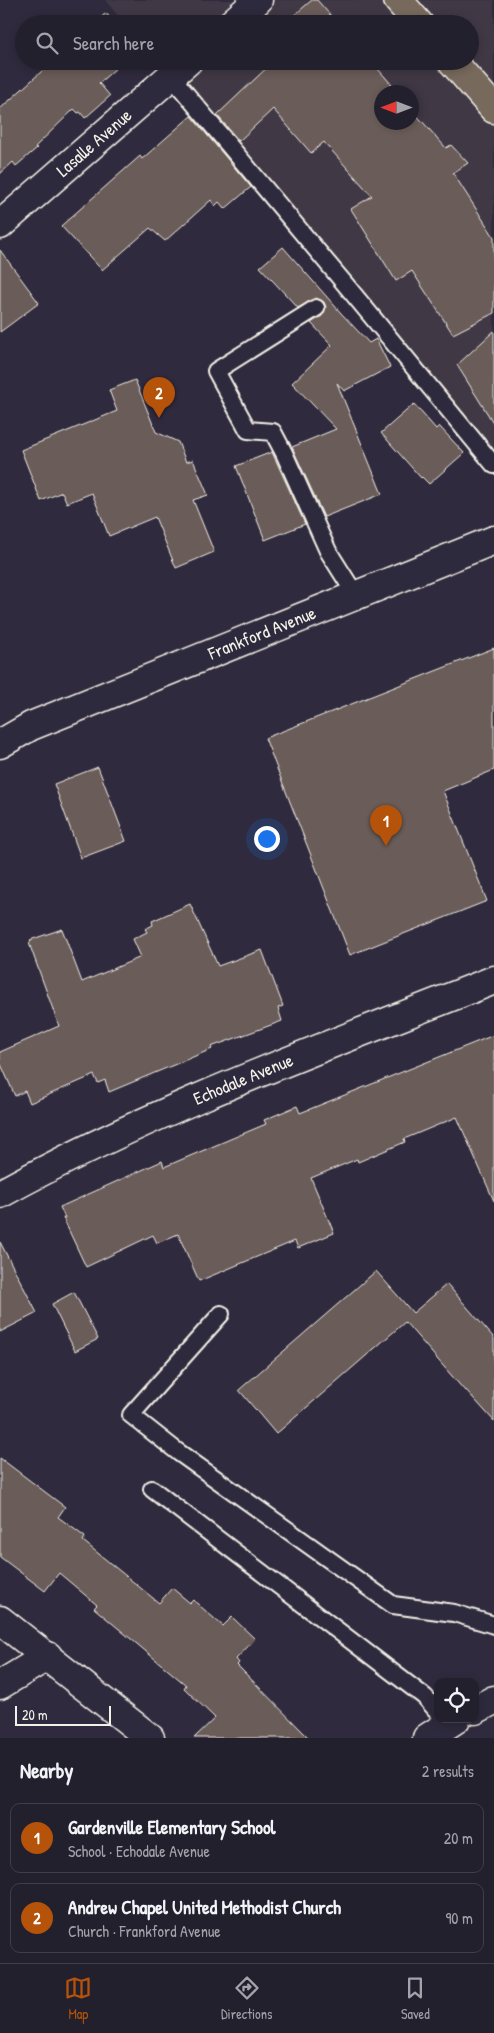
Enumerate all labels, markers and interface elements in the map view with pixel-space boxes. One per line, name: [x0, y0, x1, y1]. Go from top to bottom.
search box: [15, 15, 479, 70]
icon: search: [33, 29, 61, 57]
text: Search here: [73, 30, 154, 56]
north arrow: [374, 85, 419, 130]
street label: Lasalle Avenue: [51, 103, 137, 182]
pin: 2: [143, 377, 175, 418]
street label: Frankford Avenue: [204, 600, 320, 666]
pin: 1: [370, 805, 402, 846]
your location: [254, 826, 280, 852]
street label: Echodale Avenue: [189, 1047, 297, 1111]
map controls: [434, 1678, 479, 1723]
button: locate: [434, 1678, 479, 1723]
scale bar: [15, 1703, 111, 1726]
text: 20 m: [22, 1705, 48, 1724]
text: Nearby: [20, 1756, 73, 1785]
text: 2 results: [422, 1760, 474, 1782]
text: Gardenville Elementary School: [68, 1814, 276, 1840]
text: 1: [34, 1827, 40, 1849]
text: 20 m: [444, 1827, 473, 1849]
text: School · Echodale Avenue: [68, 1840, 210, 1862]
text: Andrew Chapel United Methodist Church: [68, 1894, 341, 1920]
text: 2: [33, 1907, 41, 1929]
text: 90 m: [445, 1907, 473, 1929]
text: Church · Frankford Avenue: [68, 1920, 221, 1942]
tab: Map: [64, 1974, 92, 2023]
tab: Directions: [221, 1974, 272, 2023]
tab: Saved: [401, 1974, 430, 2023]

